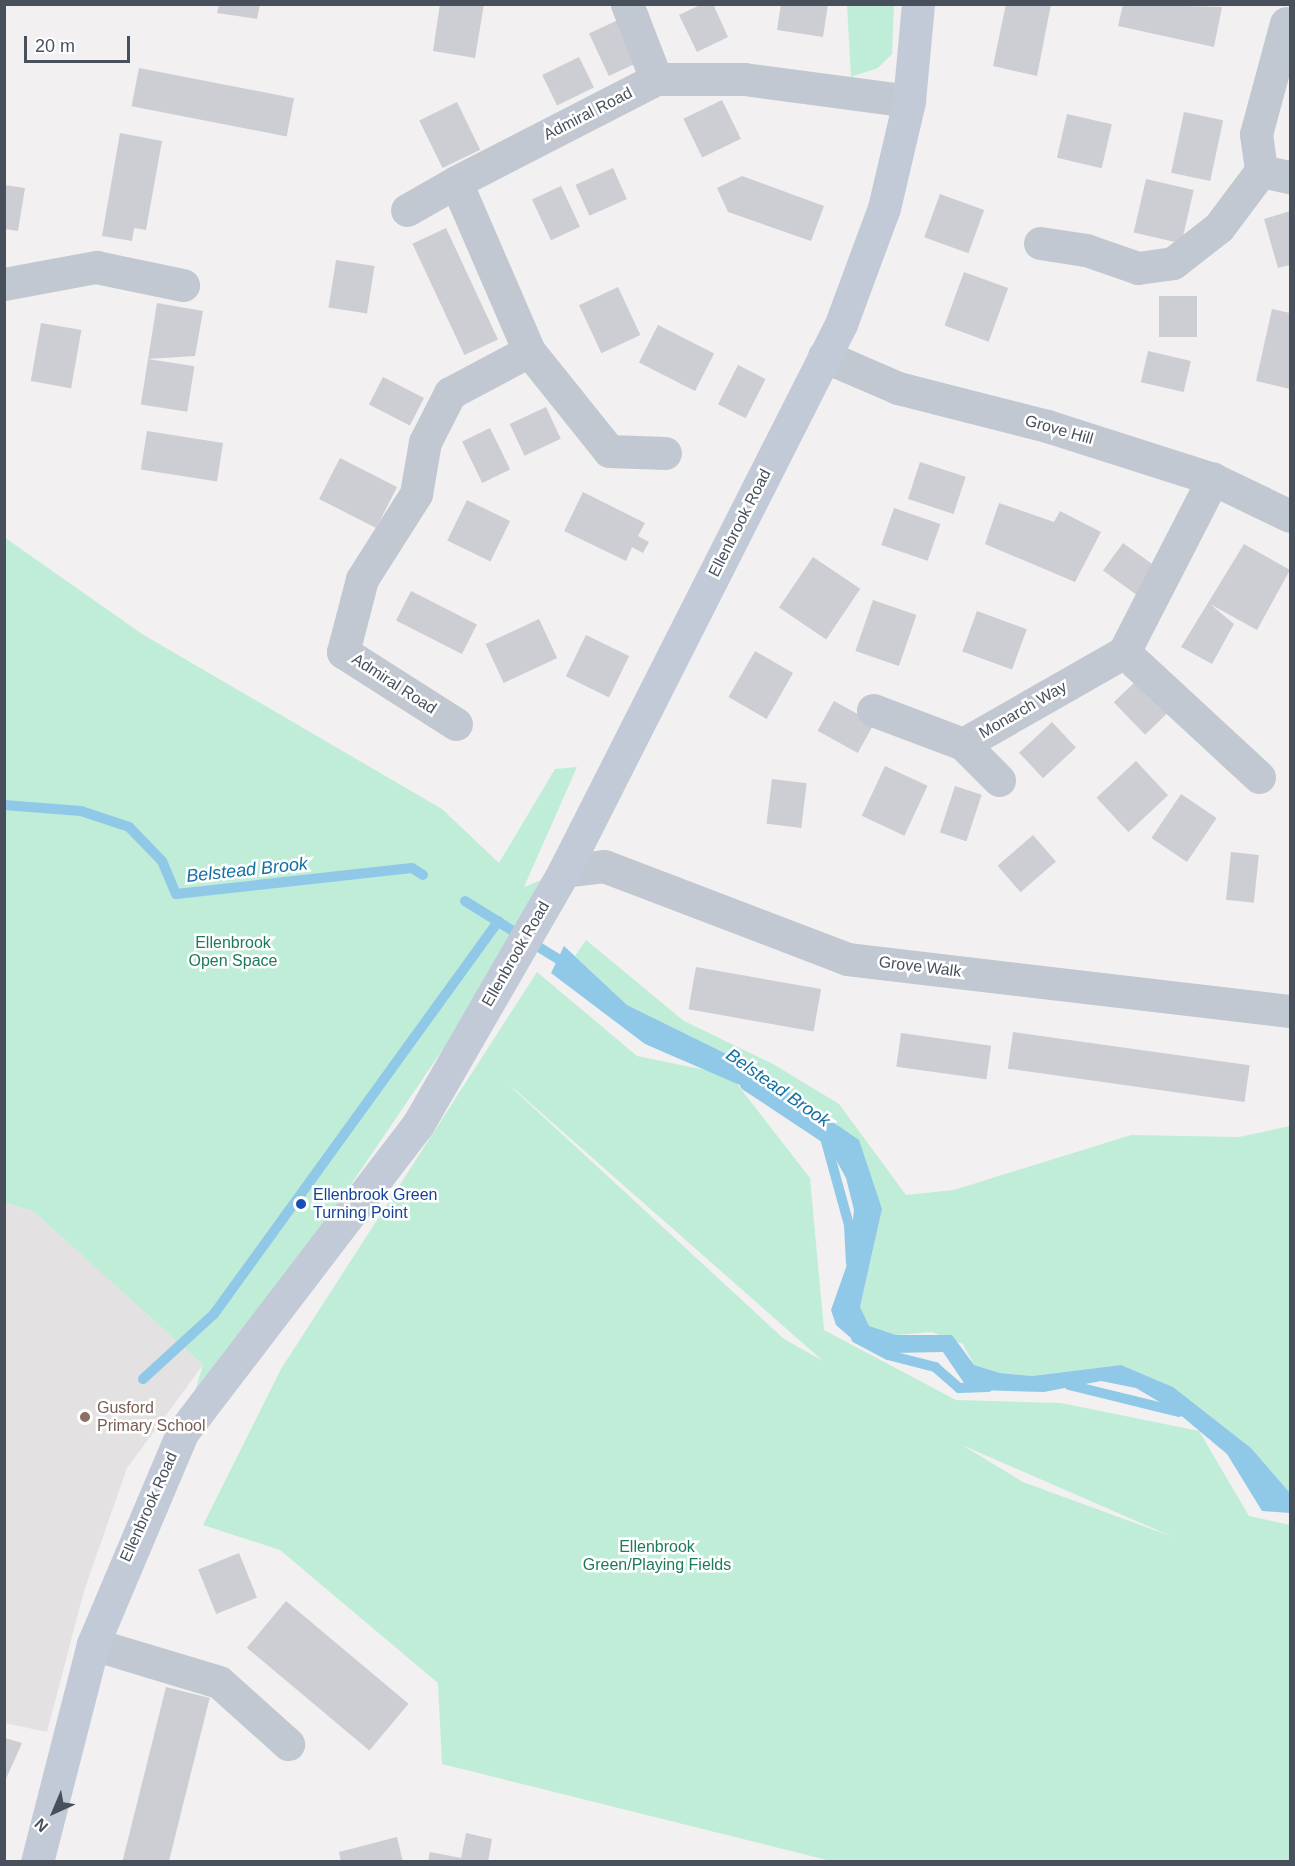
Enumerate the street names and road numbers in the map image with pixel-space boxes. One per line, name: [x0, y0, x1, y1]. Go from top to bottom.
street label: Admiral Road: [540, 83, 636, 145]
street label: Grove Hill: [1023, 411, 1095, 449]
street label: Ellenbrook Road: [705, 466, 775, 580]
street label: Admiral Road: [348, 650, 440, 718]
street label: Monarch Way: [976, 677, 1070, 743]
street label: Ellenbrook Road: [478, 898, 554, 1010]
street label: Grove Walk: [878, 952, 962, 982]
street label: Ellenbrook Road: [116, 1449, 182, 1565]

